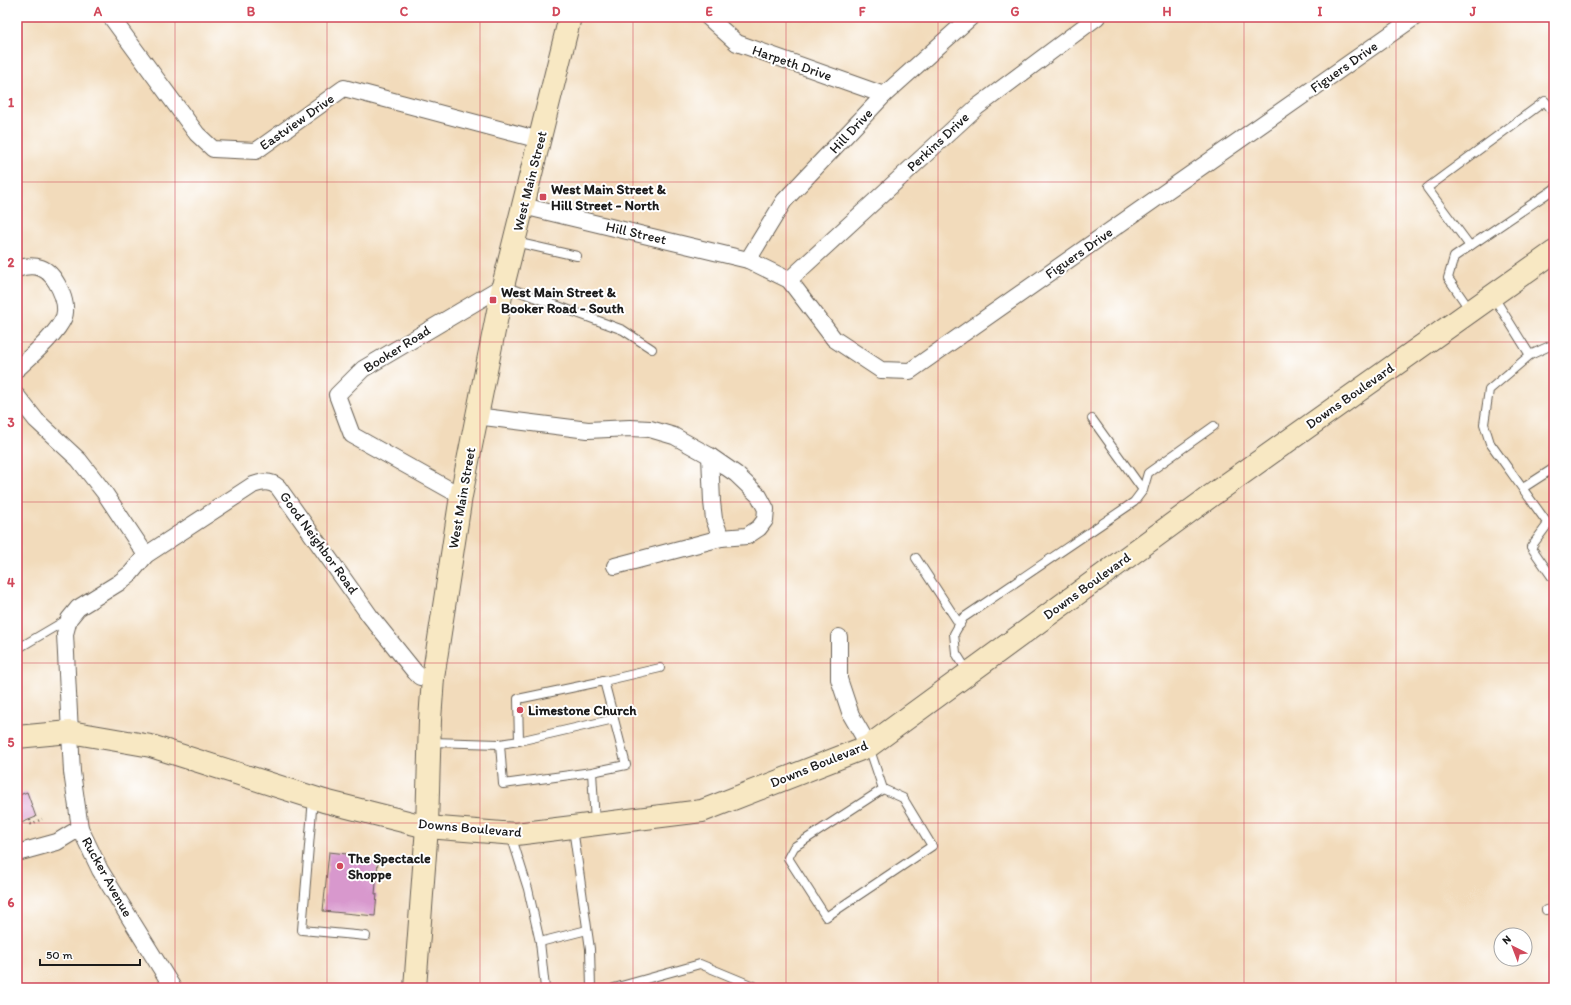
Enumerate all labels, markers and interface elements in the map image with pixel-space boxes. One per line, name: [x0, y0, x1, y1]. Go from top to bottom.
text: A: [93, 4, 103, 19]
text: B: [247, 4, 256, 19]
text: C: [400, 4, 409, 19]
text: D: [552, 4, 561, 19]
text: E: [705, 4, 713, 19]
text: F: [859, 4, 866, 19]
text: G: [1011, 4, 1020, 19]
text: H: [1163, 4, 1172, 19]
text: I: [1318, 4, 1323, 19]
text: J: [1469, 4, 1477, 19]
street label: Figuers Drive: [1307, 37, 1381, 97]
street label: Harpeth Drive: [750, 41, 834, 85]
street label: Eastview Drive: [256, 90, 338, 154]
text: 1: [8, 95, 14, 110]
street label: Hill Drive: [826, 105, 876, 157]
street label: Perkins Drive: [903, 109, 973, 175]
street label: West Main Street: [509, 129, 551, 233]
place label: West Main Street & Hill Street - North: [551, 181, 667, 214]
marker: West Main Street & Hill Street - North: [538, 192, 548, 202]
street label: Hill Street: [604, 218, 668, 248]
street label: Figuers Drive: [1042, 223, 1116, 283]
text: 2: [8, 255, 15, 270]
place label: West Main Street & Booker Road - South: [501, 284, 625, 317]
marker: West Main Street & Booker Road - South: [488, 295, 498, 305]
street label: Booker Road: [360, 322, 434, 376]
street label: Downs Boulevard: [1303, 359, 1398, 433]
text: 3: [7, 415, 15, 430]
street label: West Main Street: [445, 446, 479, 550]
street label: Good Neighbor Road: [276, 488, 362, 598]
street label: Downs Boulevard: [1040, 548, 1134, 623]
text: 4: [7, 575, 15, 590]
place label: Limestone Church: [528, 702, 637, 719]
marker: Limestone Church: [515, 705, 525, 715]
text: 5: [8, 735, 15, 750]
street label: Downs Boulevard: [768, 737, 871, 791]
street label: Downs Boulevard: [417, 815, 523, 841]
street label: Rucker Avenue: [78, 834, 136, 920]
place label: The Spectacle Shoppe: [347, 850, 431, 883]
marker: The Spectacle Shoppe: [335, 861, 345, 871]
text: 6: [8, 895, 15, 910]
north arrow: [1493, 927, 1533, 967]
text: N: [1500, 933, 1514, 947]
scale bar: [40, 941, 140, 967]
text: 50 m: [46, 948, 72, 962]

